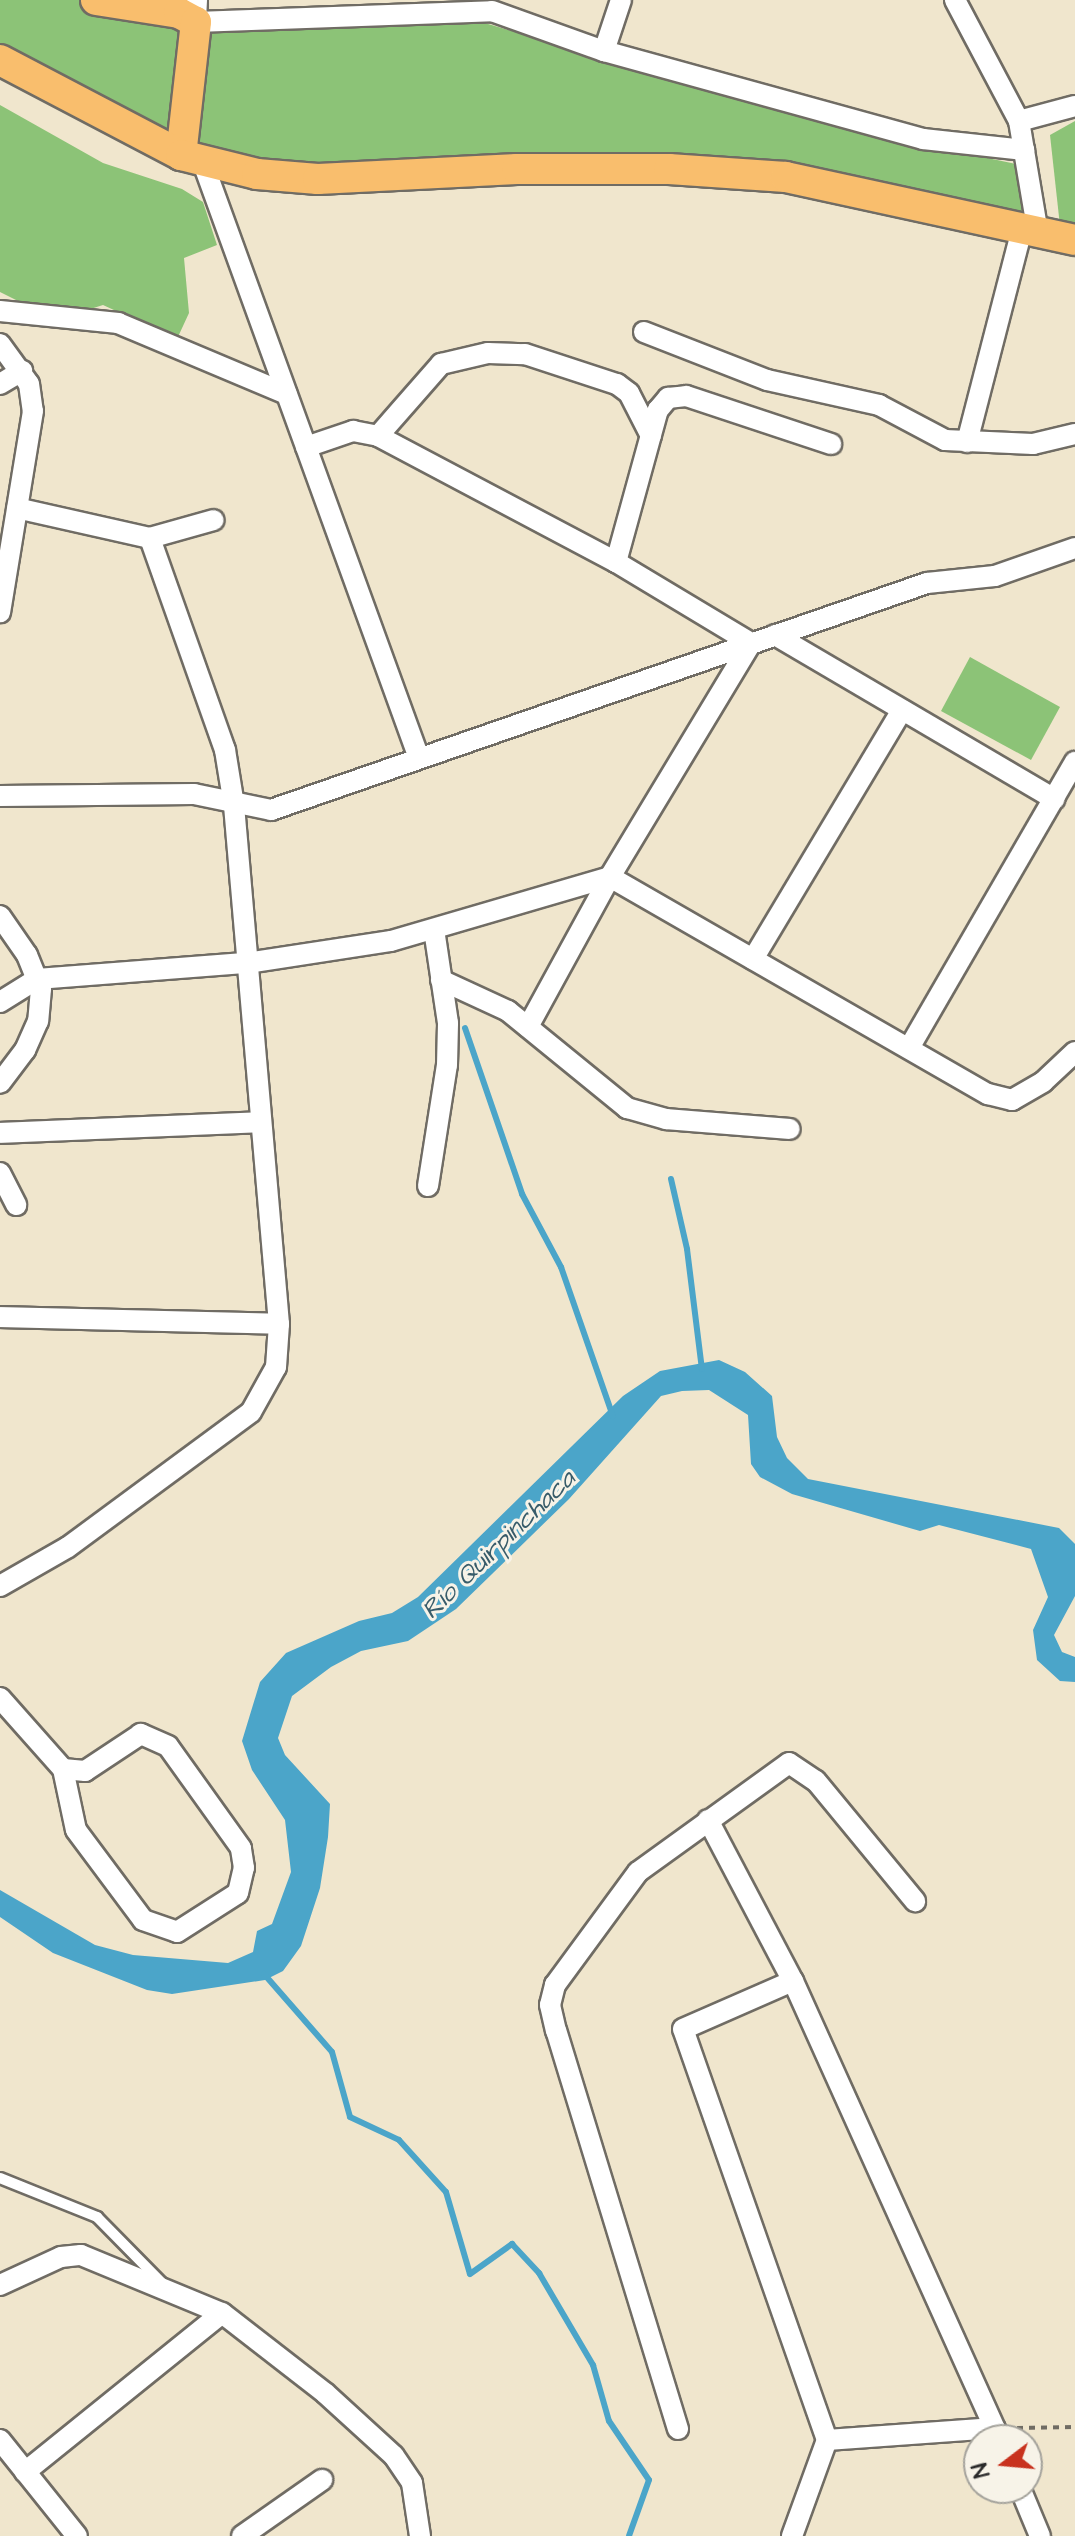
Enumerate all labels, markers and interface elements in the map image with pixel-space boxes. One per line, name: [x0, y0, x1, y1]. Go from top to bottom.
water label: Río Quirpinchaca: [416, 1464, 582, 1626]
north arrow: [963, 2424, 1043, 2504]
text: N: [965, 2459, 998, 2481]

